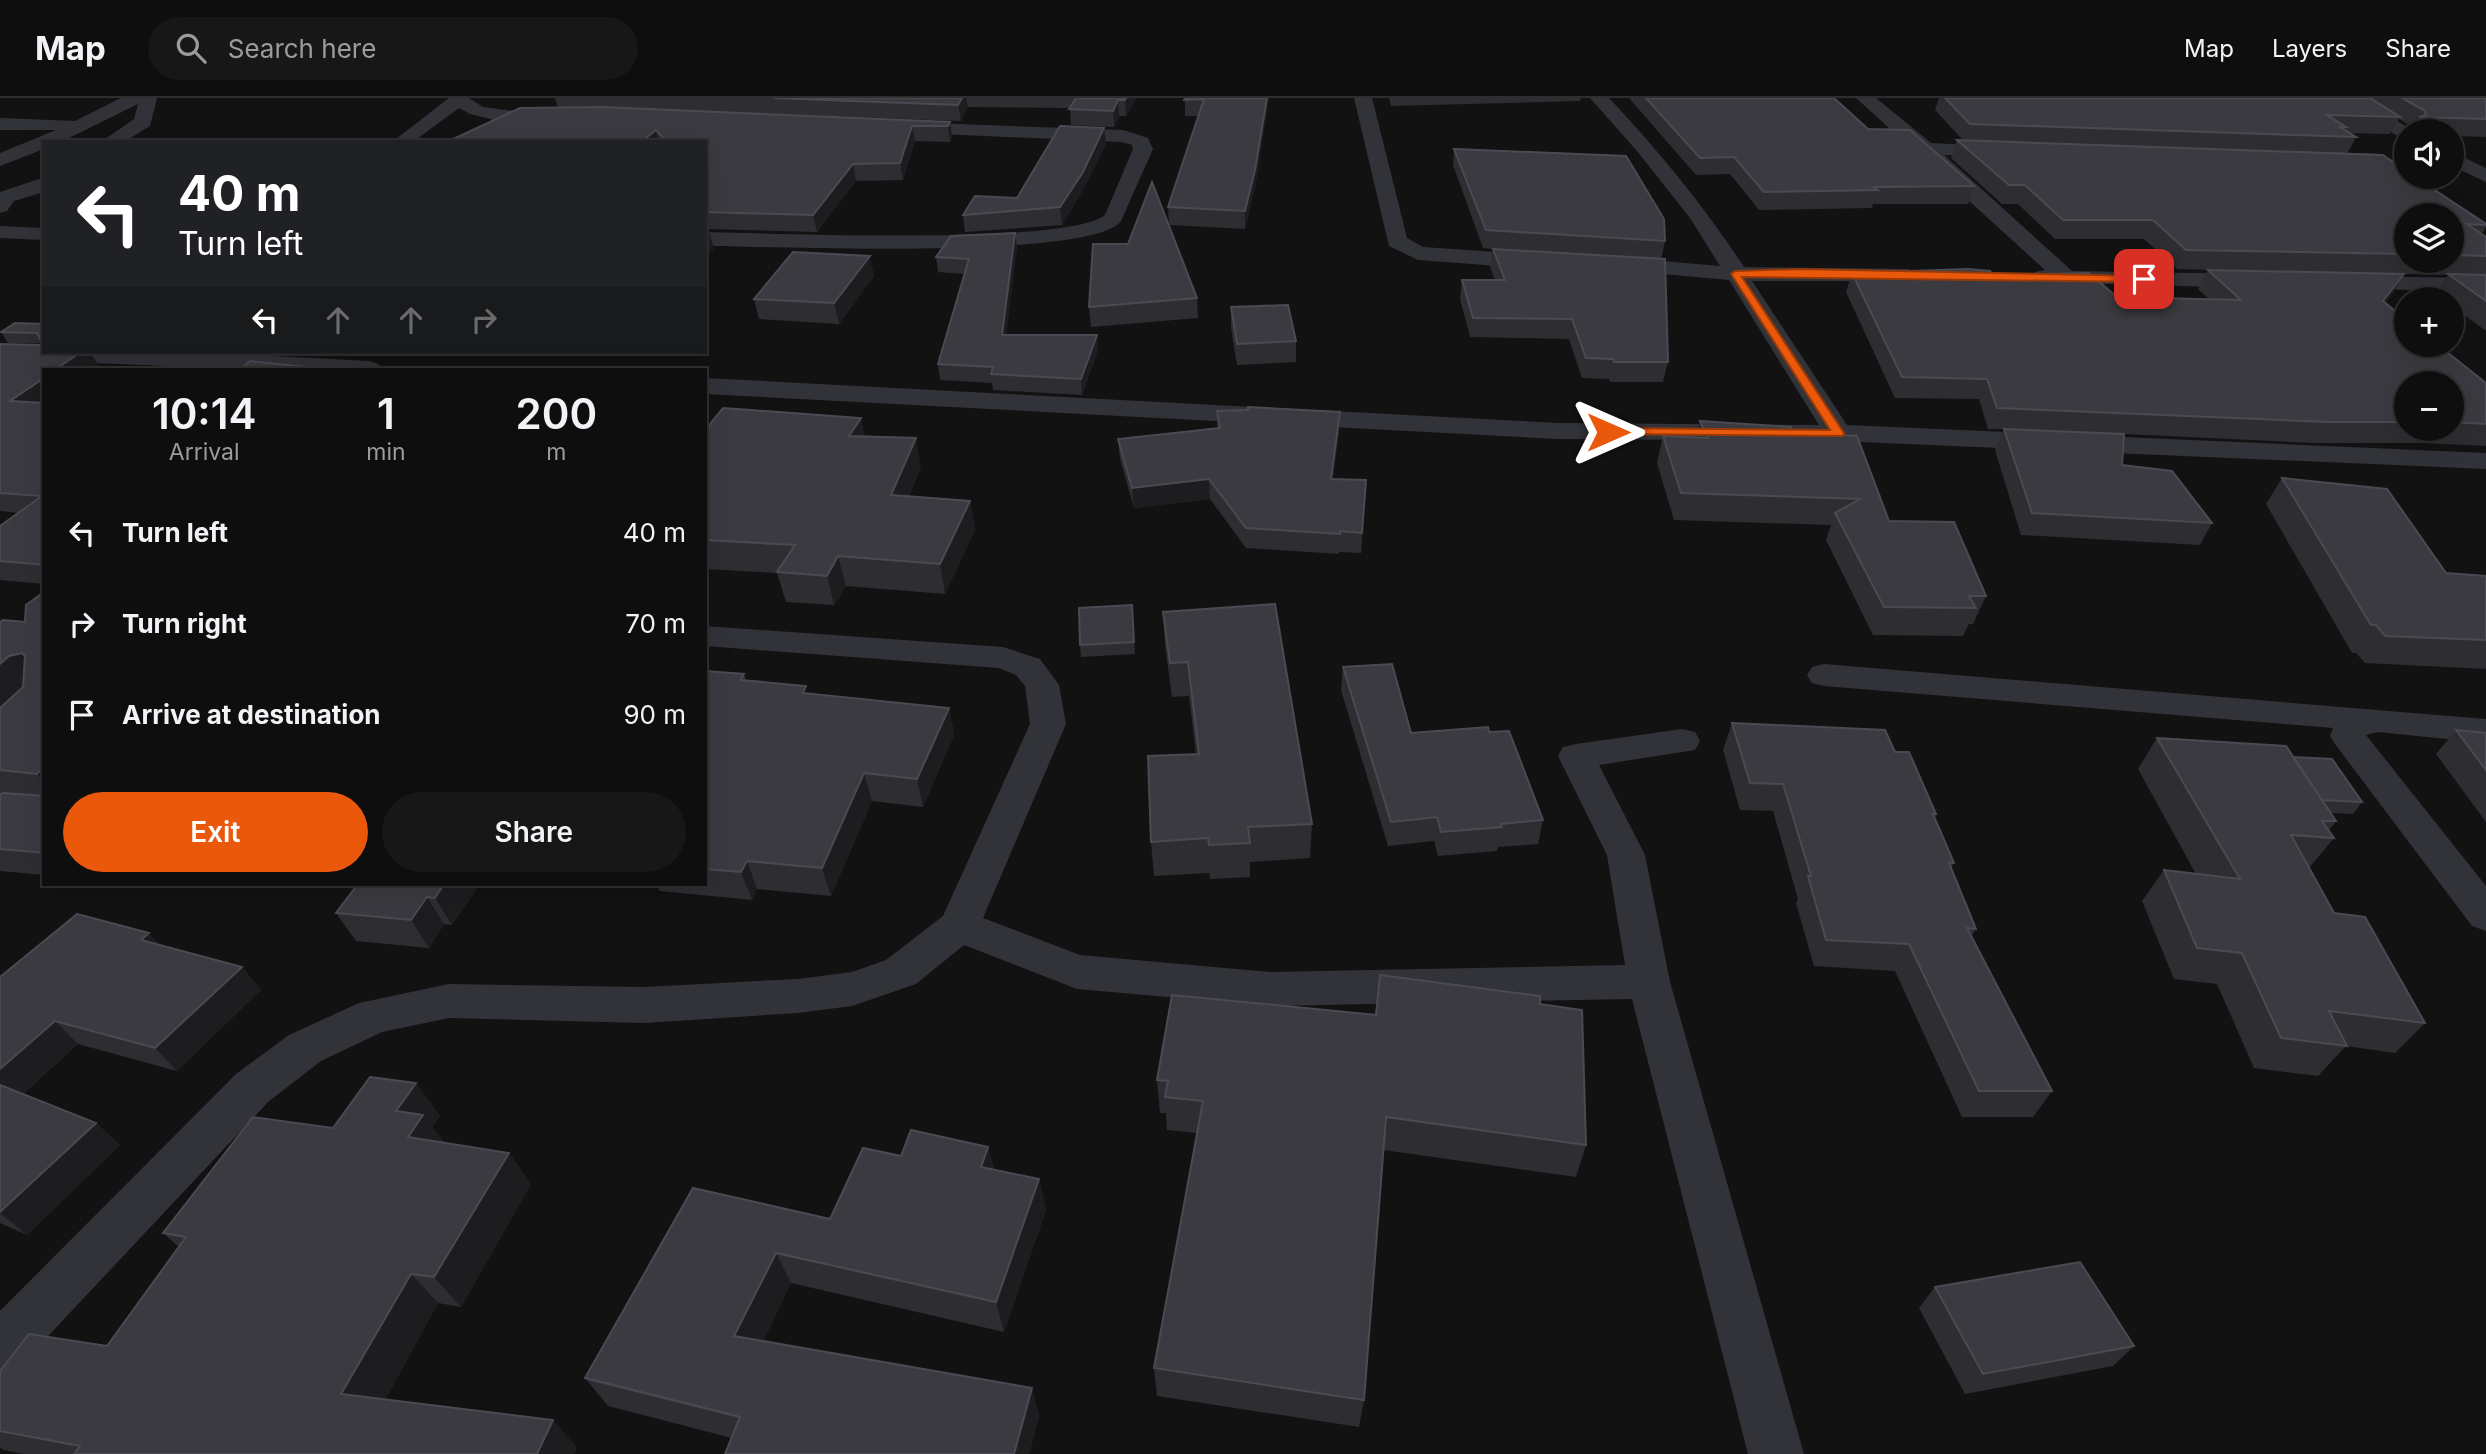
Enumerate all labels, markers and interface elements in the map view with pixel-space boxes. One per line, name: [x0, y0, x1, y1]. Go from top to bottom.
search box: [148, 17, 638, 80]
text: Map: [35, 28, 106, 68]
icon: search: [172, 29, 210, 67]
text: Search here: [228, 33, 376, 64]
text: Map: [2184, 34, 2234, 63]
text: Layers: [2272, 34, 2347, 63]
text: Share: [2385, 34, 2451, 63]
map controls: [2394, 119, 2464, 441]
button: sound: [2394, 119, 2464, 189]
text: 40 m: [178, 164, 301, 223]
icon: left: [63, 168, 154, 259]
button: layers: [2394, 203, 2464, 273]
text: Turn left: [178, 224, 303, 263]
pin: [2114, 249, 2174, 309]
icon: arrive: [2125, 260, 2163, 298]
button: +: [2394, 287, 2464, 357]
icon: left: [246, 301, 284, 339]
icon: ahead: [319, 301, 357, 339]
icon: ahead: [392, 301, 430, 339]
icon: right: [465, 301, 503, 339]
button: −: [2394, 371, 2464, 441]
text: 10:14: [152, 388, 256, 439]
text: 1: [377, 388, 395, 439]
text: 200: [516, 388, 597, 439]
position arrow: [1571, 395, 1645, 469]
text: Arrival: [169, 438, 240, 466]
text: min: [366, 438, 406, 466]
text: m: [546, 438, 566, 466]
icon: left: [63, 514, 101, 552]
text: Turn left: [122, 517, 228, 548]
text: 40 m: [623, 517, 686, 548]
icon: right: [63, 605, 101, 643]
text: Turn right: [122, 608, 247, 639]
text: 70 m: [625, 608, 686, 639]
icon: arrive: [63, 696, 101, 734]
text: Arrive at destination: [122, 699, 381, 730]
text: 90 m: [623, 699, 686, 730]
button: Exit: [63, 792, 368, 872]
button: Share: [382, 792, 686, 872]

